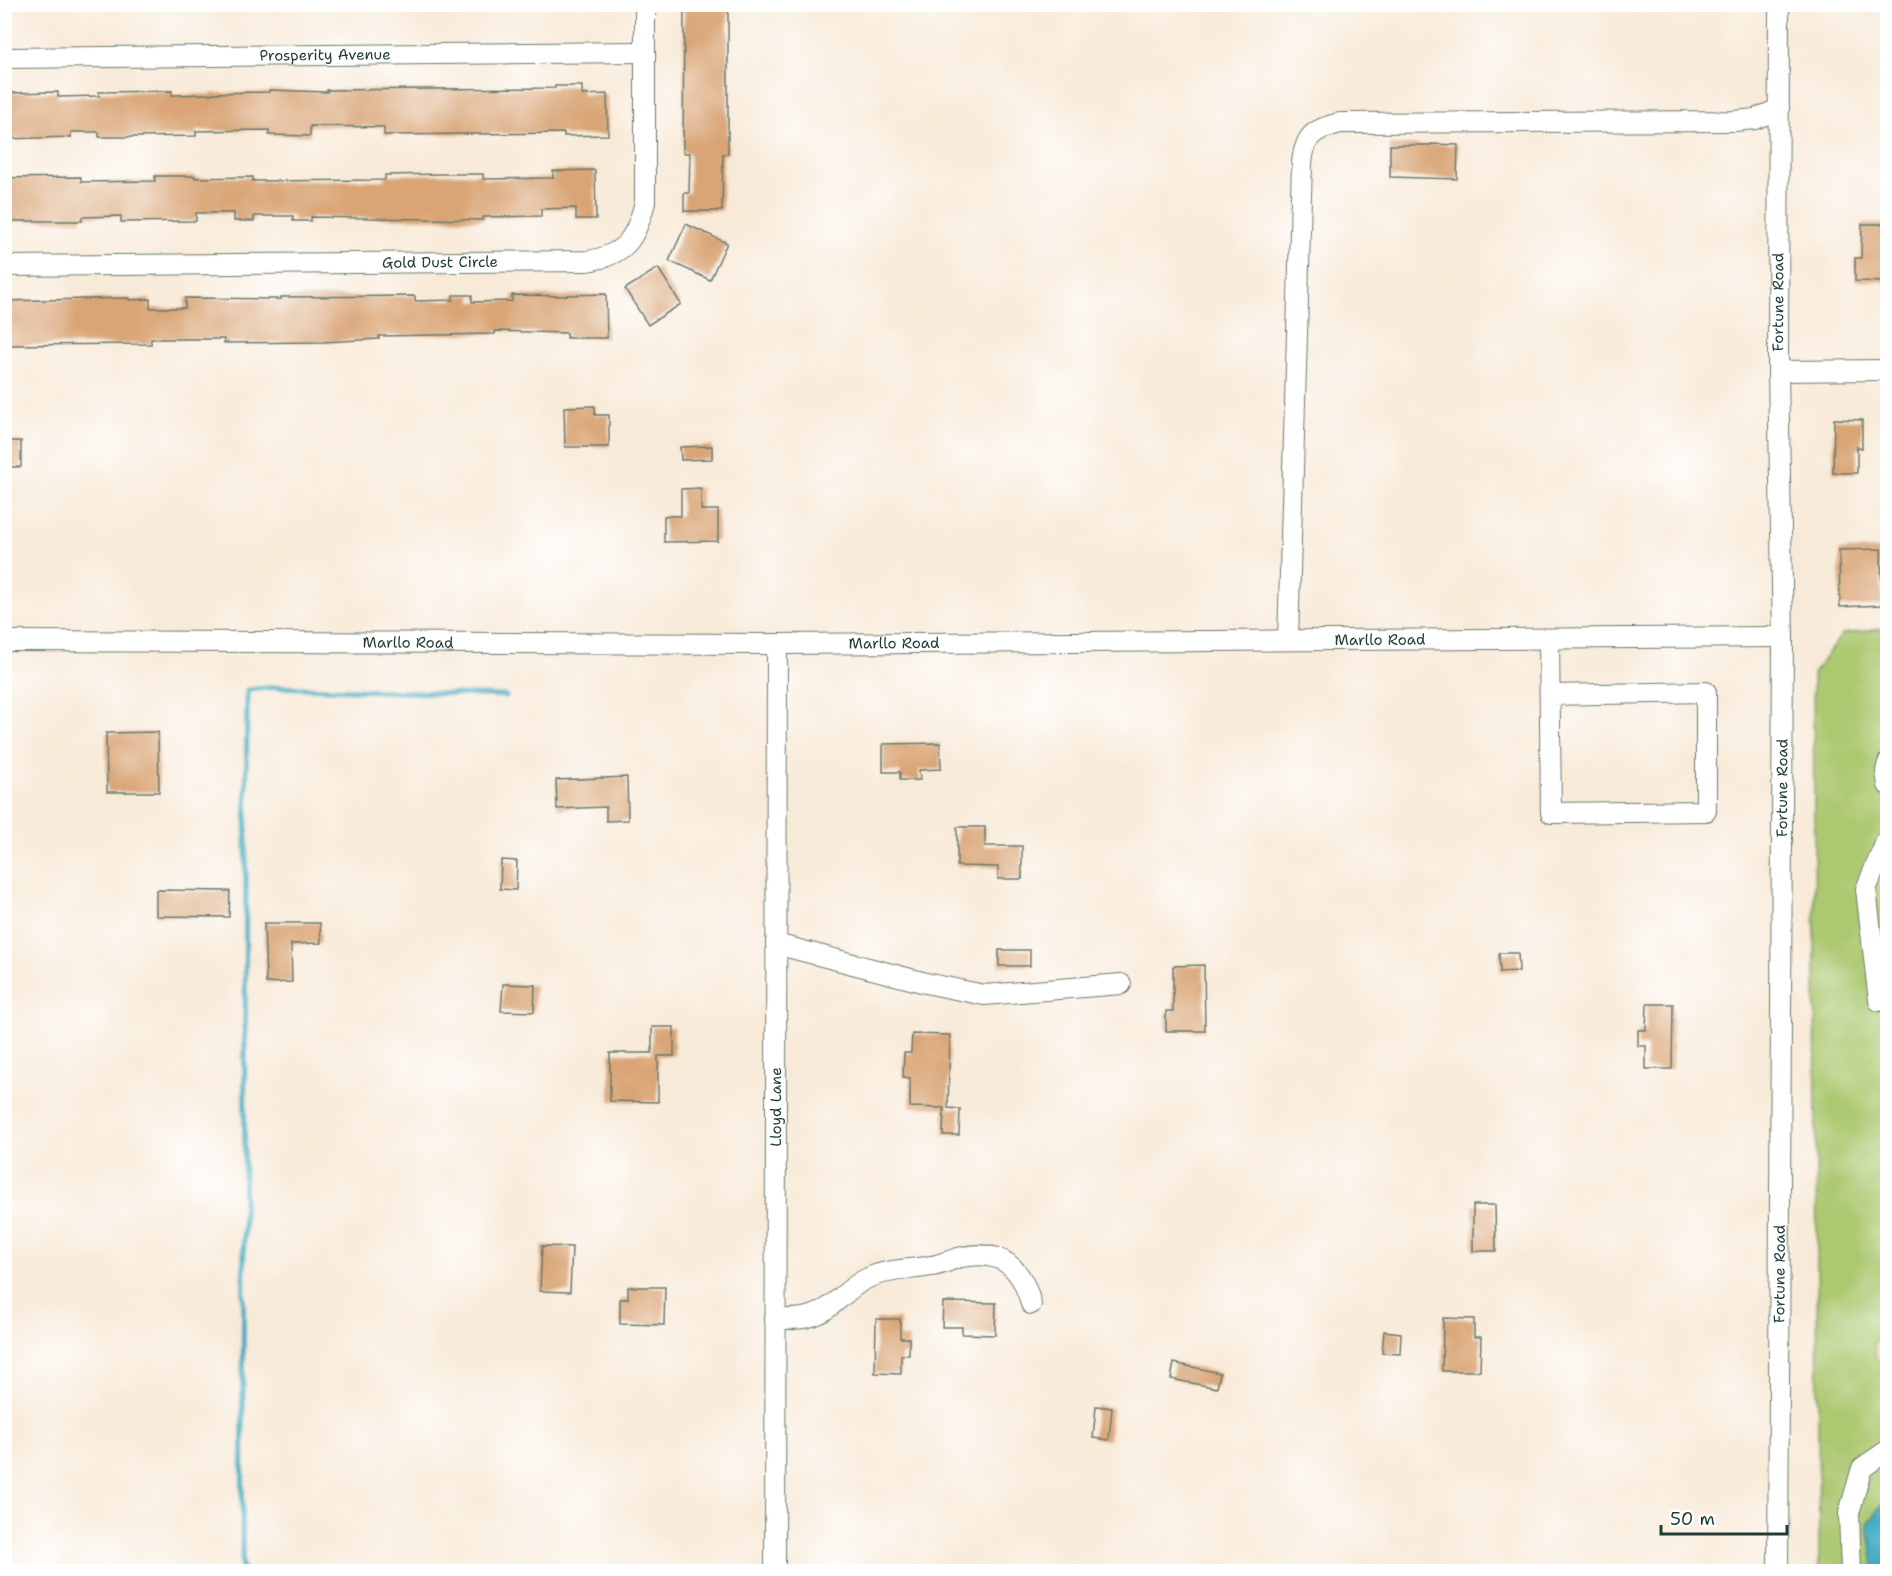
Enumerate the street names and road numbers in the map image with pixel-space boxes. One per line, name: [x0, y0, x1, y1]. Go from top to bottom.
street label: Prosperity Avenue: [259, 44, 391, 66]
street label: Gold Dust Circle: [382, 252, 498, 273]
street label: Fortune Road: [1768, 252, 1788, 351]
street label: Marllo Road: [1334, 629, 1426, 650]
street label: Marllo Road: [363, 632, 454, 653]
street label: Marllo Road: [848, 633, 940, 654]
street label: Fortune Road: [1772, 738, 1792, 837]
street label: Lloyd Lane: [766, 1067, 786, 1147]
street label: Fortune Road: [1769, 1224, 1790, 1323]

